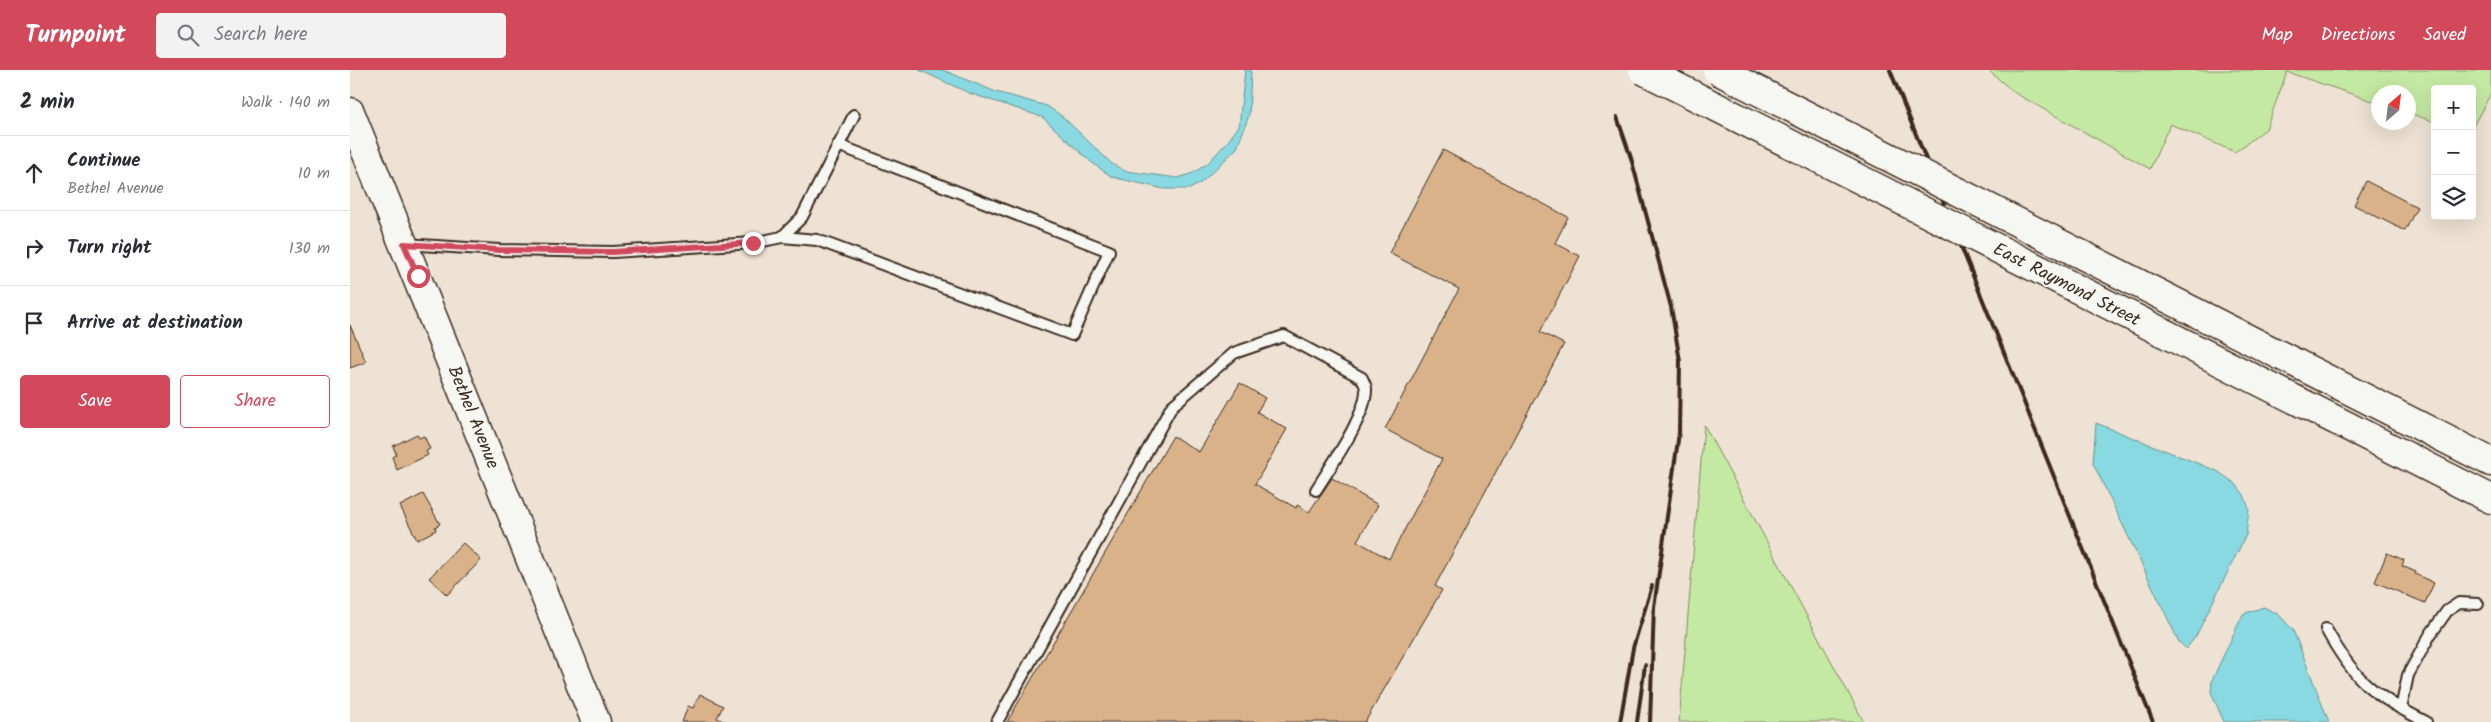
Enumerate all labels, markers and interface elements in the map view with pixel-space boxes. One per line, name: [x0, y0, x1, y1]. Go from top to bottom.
search box: [156, 13, 506, 58]
text: Turnpoint: [25, 16, 126, 55]
text: Search here: [214, 20, 308, 50]
icon: search: [174, 21, 202, 49]
text: Map: [2261, 21, 2293, 50]
text: Directions: [2321, 21, 2395, 50]
text: Saved: [2423, 21, 2466, 50]
north arrow: [2371, 85, 2416, 130]
map controls: [2431, 85, 2476, 220]
button: +: [2431, 85, 2476, 130]
text: 2 min: [20, 86, 75, 119]
text: Walk · 140 m: [241, 90, 330, 115]
button: −: [2431, 130, 2476, 175]
text: Continue: [67, 146, 140, 176]
icon: ahead: [20, 159, 48, 187]
text: 10 m: [298, 161, 330, 186]
button: layers: [2431, 175, 2476, 220]
text: Bethel Avenue: [67, 176, 164, 201]
route end: [742, 232, 765, 255]
text: Turn right: [67, 233, 152, 263]
icon: right: [20, 234, 48, 262]
text: 130 m: [289, 236, 330, 261]
street label: East Raymond Street: [1987, 236, 2146, 336]
route start: [407, 265, 430, 288]
text: Arrive at destination: [67, 308, 243, 338]
icon: arrive: [20, 309, 48, 337]
street label: Bethel Avenue: [439, 362, 506, 473]
button: Save: [20, 375, 170, 428]
button: Share: [180, 375, 330, 428]

